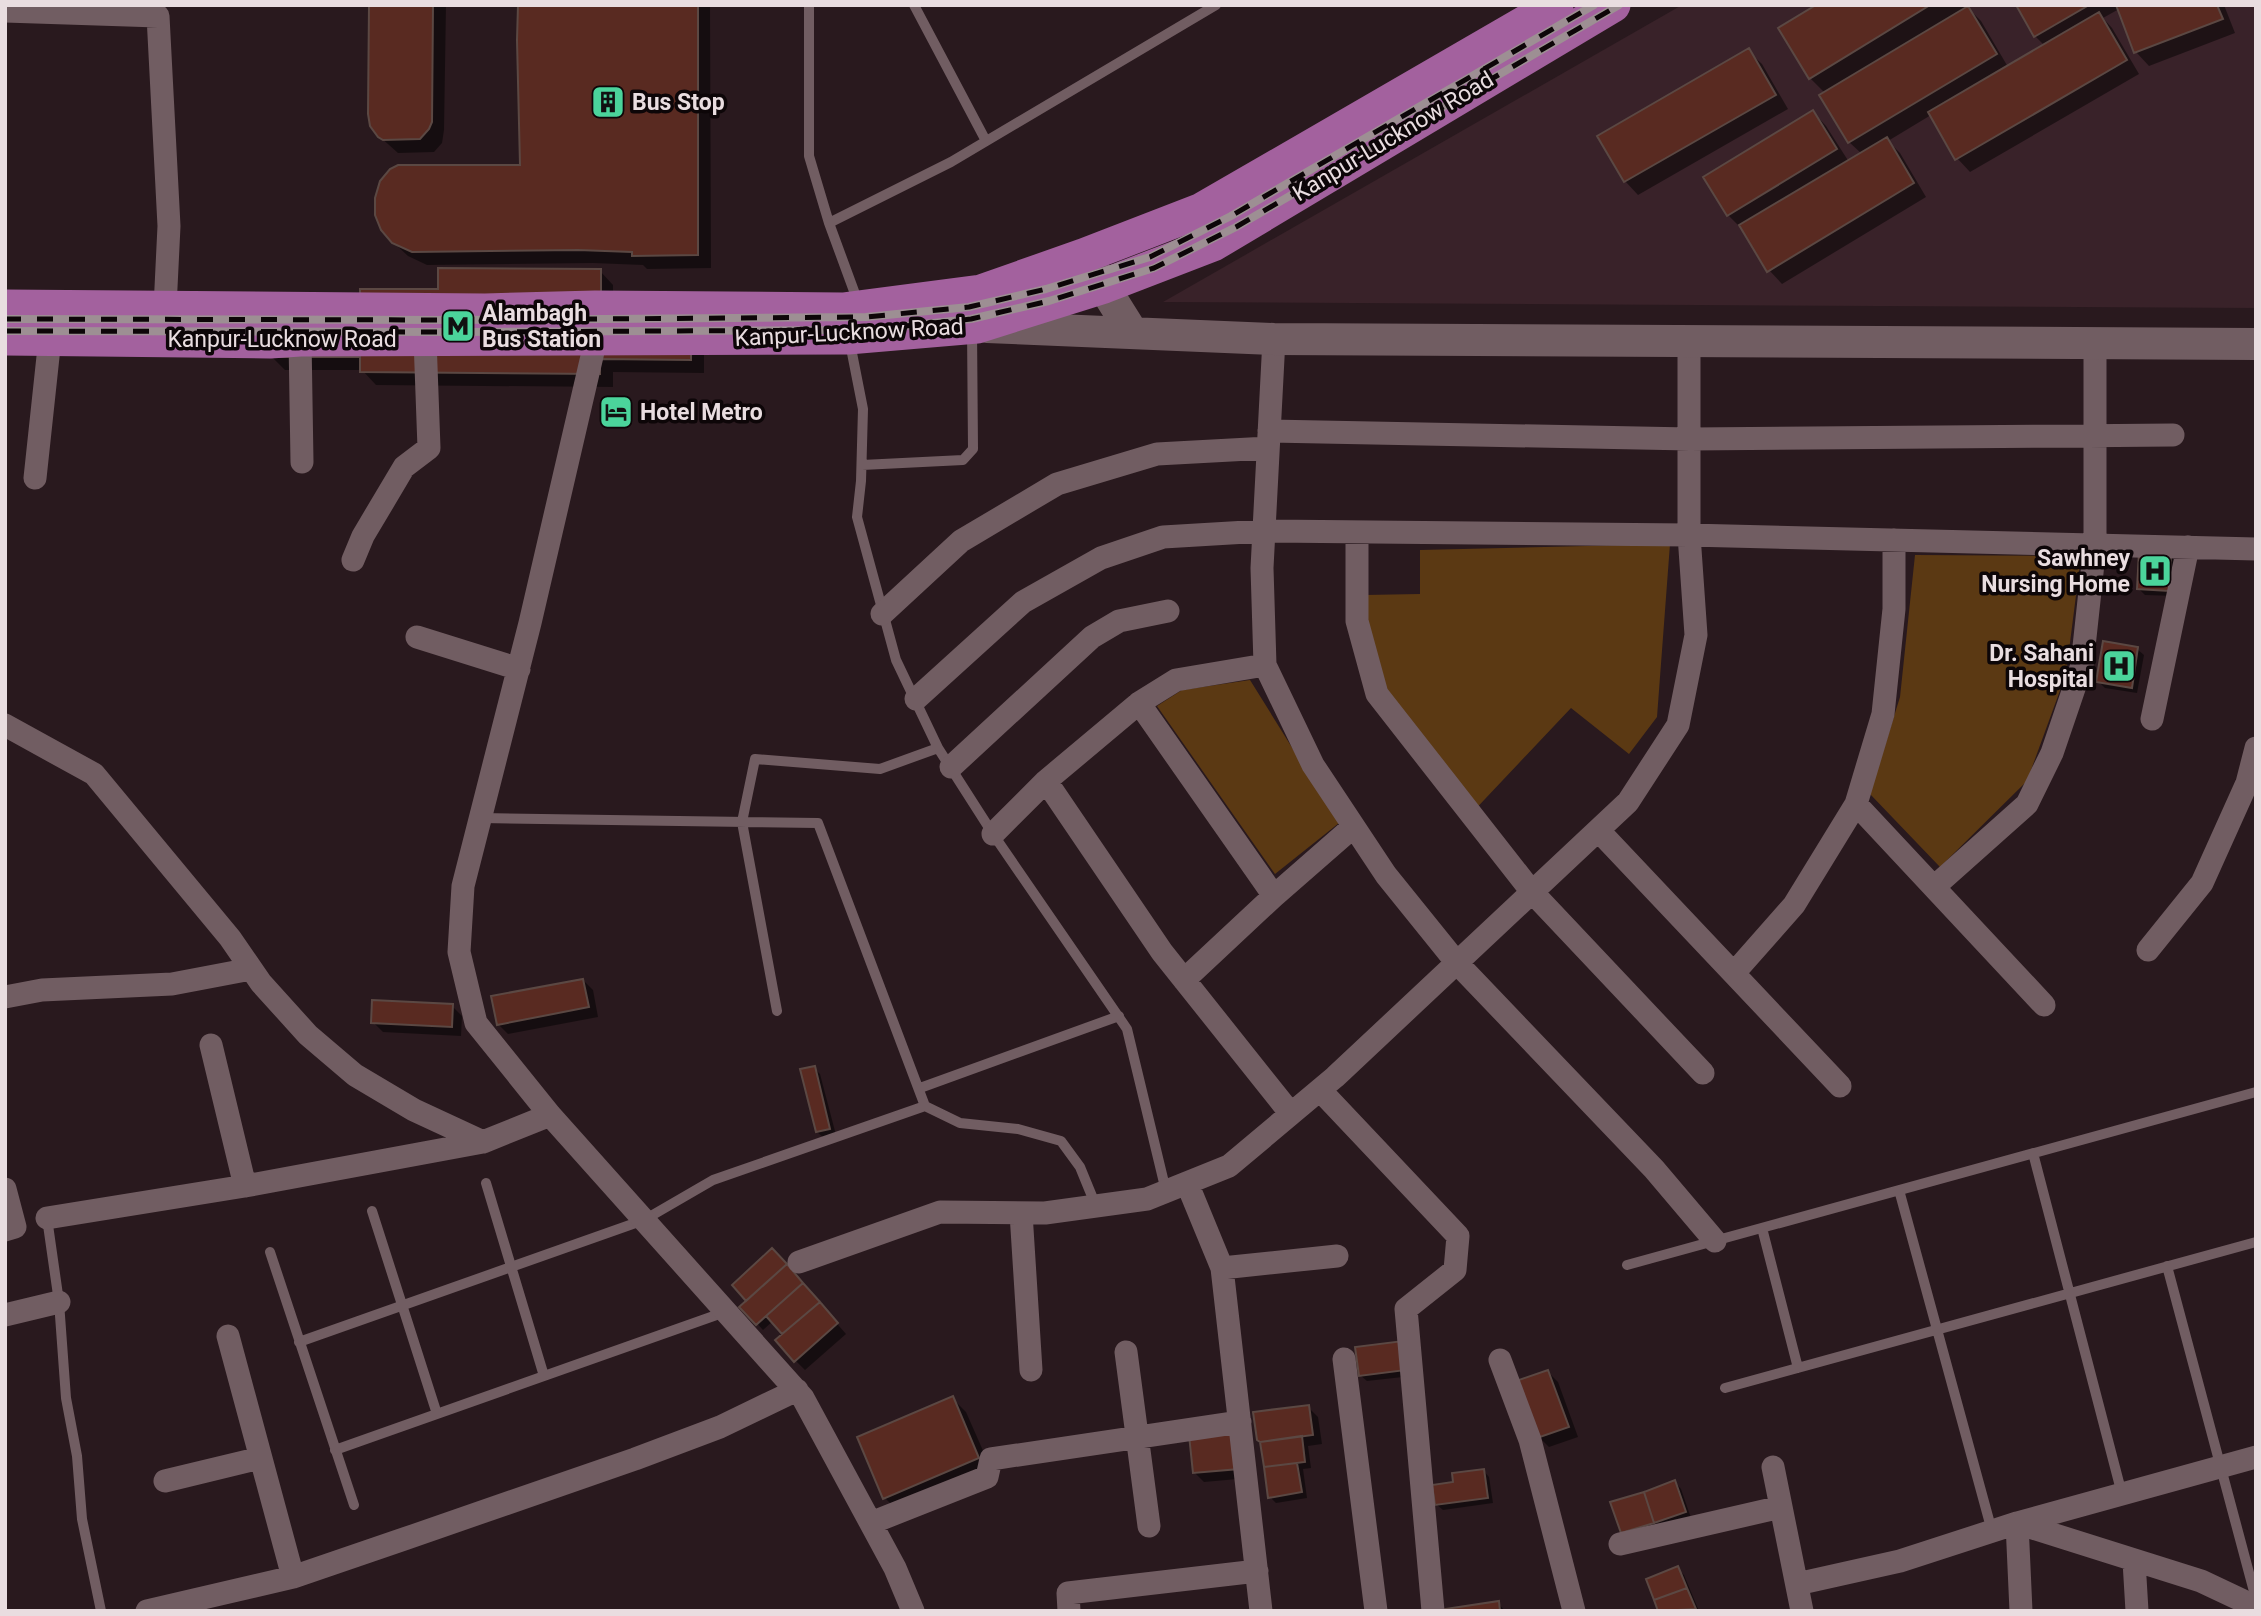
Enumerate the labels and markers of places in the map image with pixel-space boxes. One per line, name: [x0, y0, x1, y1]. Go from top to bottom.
building icon: Bus Stop: [589, 83, 627, 121]
place label: Bus Stop: [632, 89, 725, 116]
place label: Alambagh Bus Station: [482, 300, 601, 353]
metro station icon: Alambagh Bus Station: [439, 307, 477, 345]
hotel icon: Hotel Metro: [597, 393, 635, 431]
place label: Hotel Metro: [640, 399, 763, 426]
place label: Sawhney Nursing Home: [1981, 545, 2130, 598]
hospital icon: Sawhney Nursing Home: [2136, 552, 2174, 590]
place label: Dr. Sahani Hospital: [1989, 640, 2094, 693]
hospital icon: Dr. Sahani Hospital: [2100, 647, 2138, 685]

